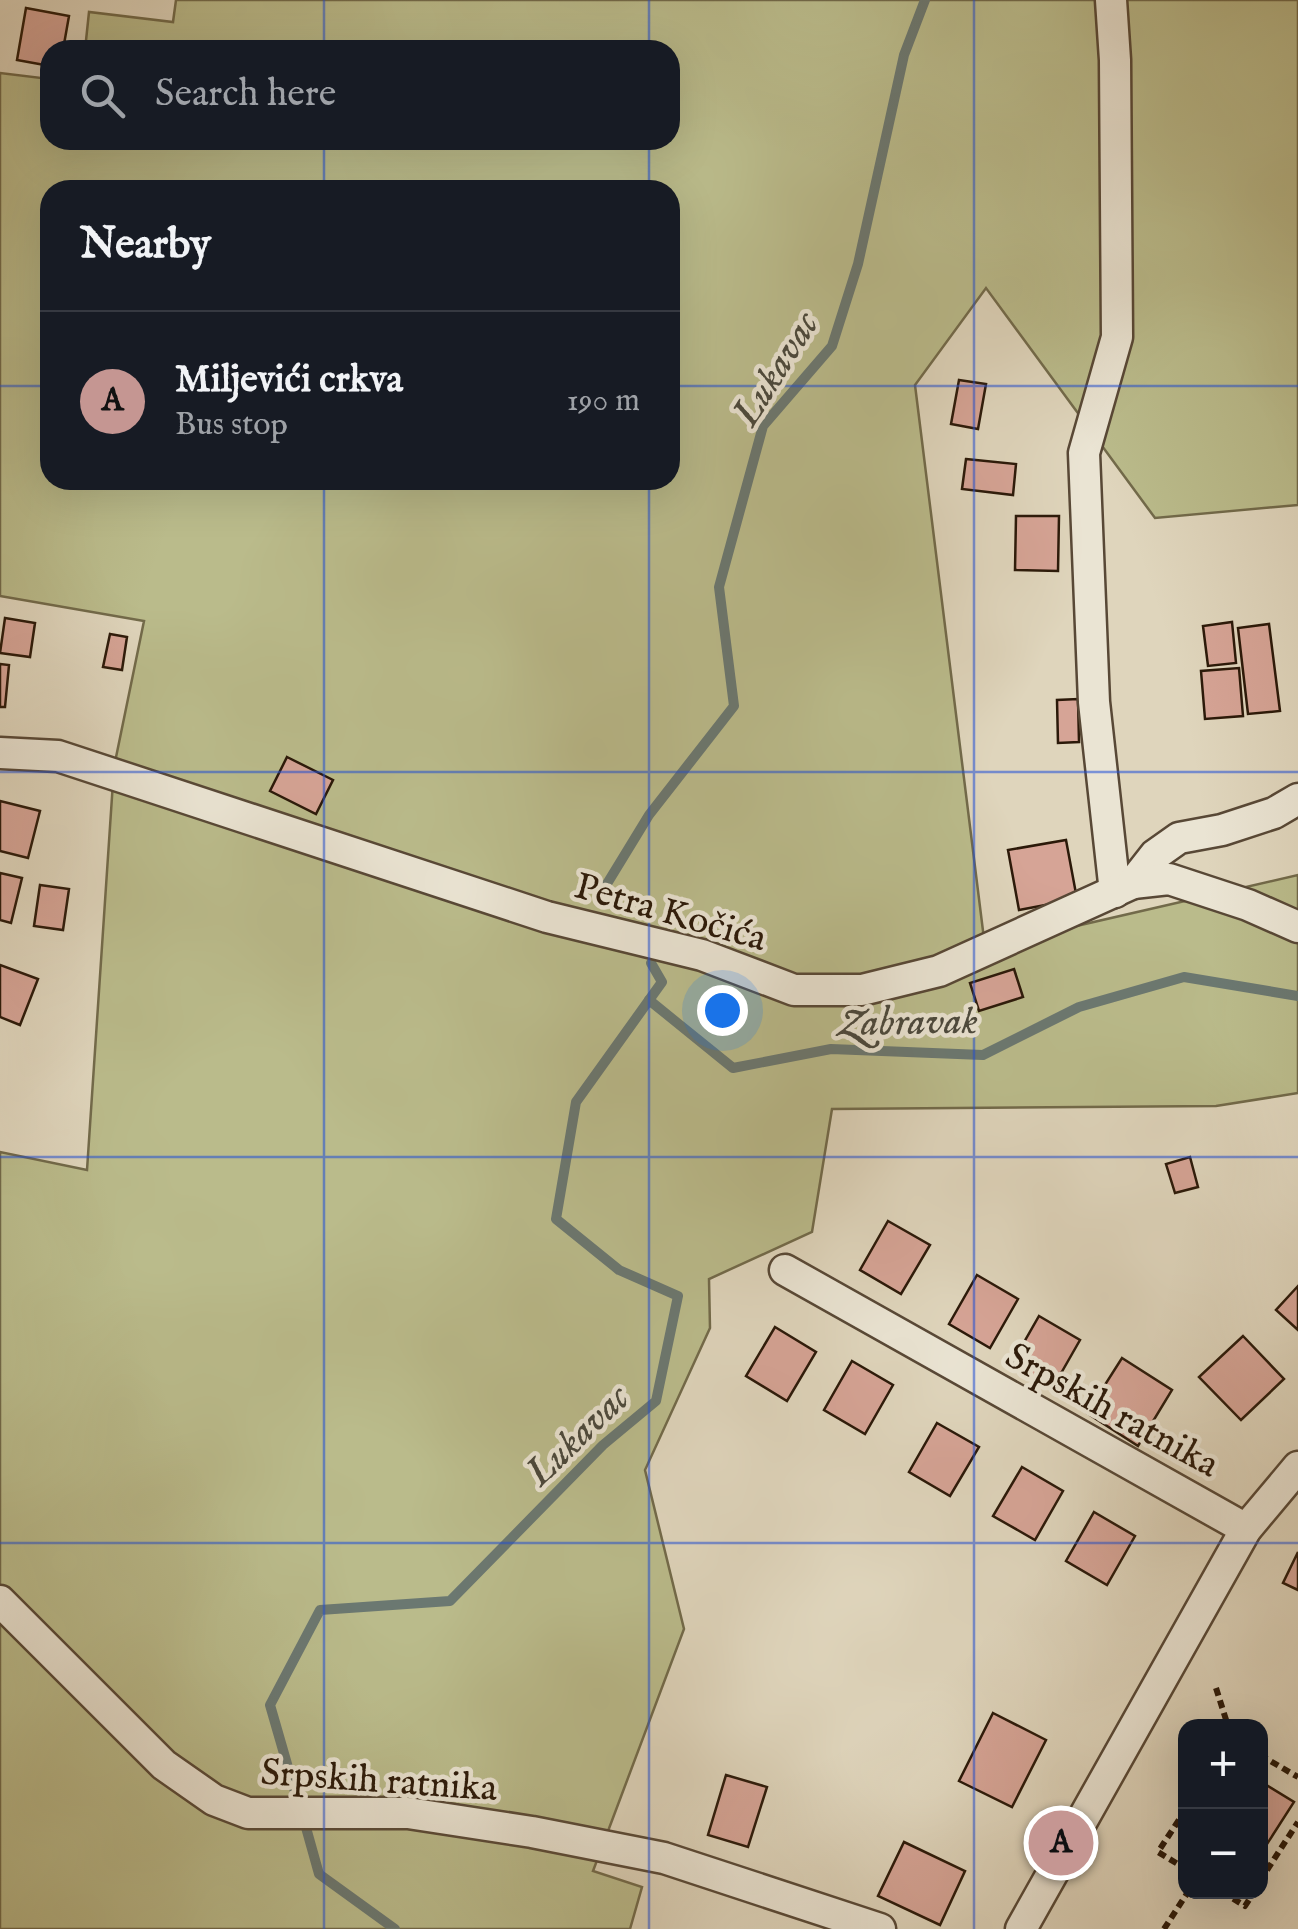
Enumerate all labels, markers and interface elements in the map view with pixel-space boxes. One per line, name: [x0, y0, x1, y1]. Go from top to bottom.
search box: [40, 40, 680, 150]
icon: search: [75, 68, 130, 123]
text: Search here: [155, 71, 336, 119]
text: Nearby: [80, 219, 211, 272]
water label: Lukavac: [721, 302, 833, 438]
text: Miljevići crkva: [175, 357, 403, 405]
text: A: [102, 381, 123, 422]
text: 190 m: [567, 381, 640, 422]
text: Bus stop: [175, 405, 288, 446]
street label: Petra Kočića: [569, 864, 772, 964]
your location: [697, 985, 748, 1036]
water label: Zabravak: [835, 997, 978, 1050]
street label: Srpskih ratnika: [996, 1333, 1227, 1490]
water label: Lukavac: [514, 1374, 642, 1500]
map controls: [1178, 1719, 1268, 1899]
button: +: [1178, 1719, 1268, 1809]
street label: Srpskih ratnika: [259, 1750, 499, 1814]
pin: A: [1028, 1806, 1094, 1880]
button: −: [1178, 1809, 1268, 1899]

